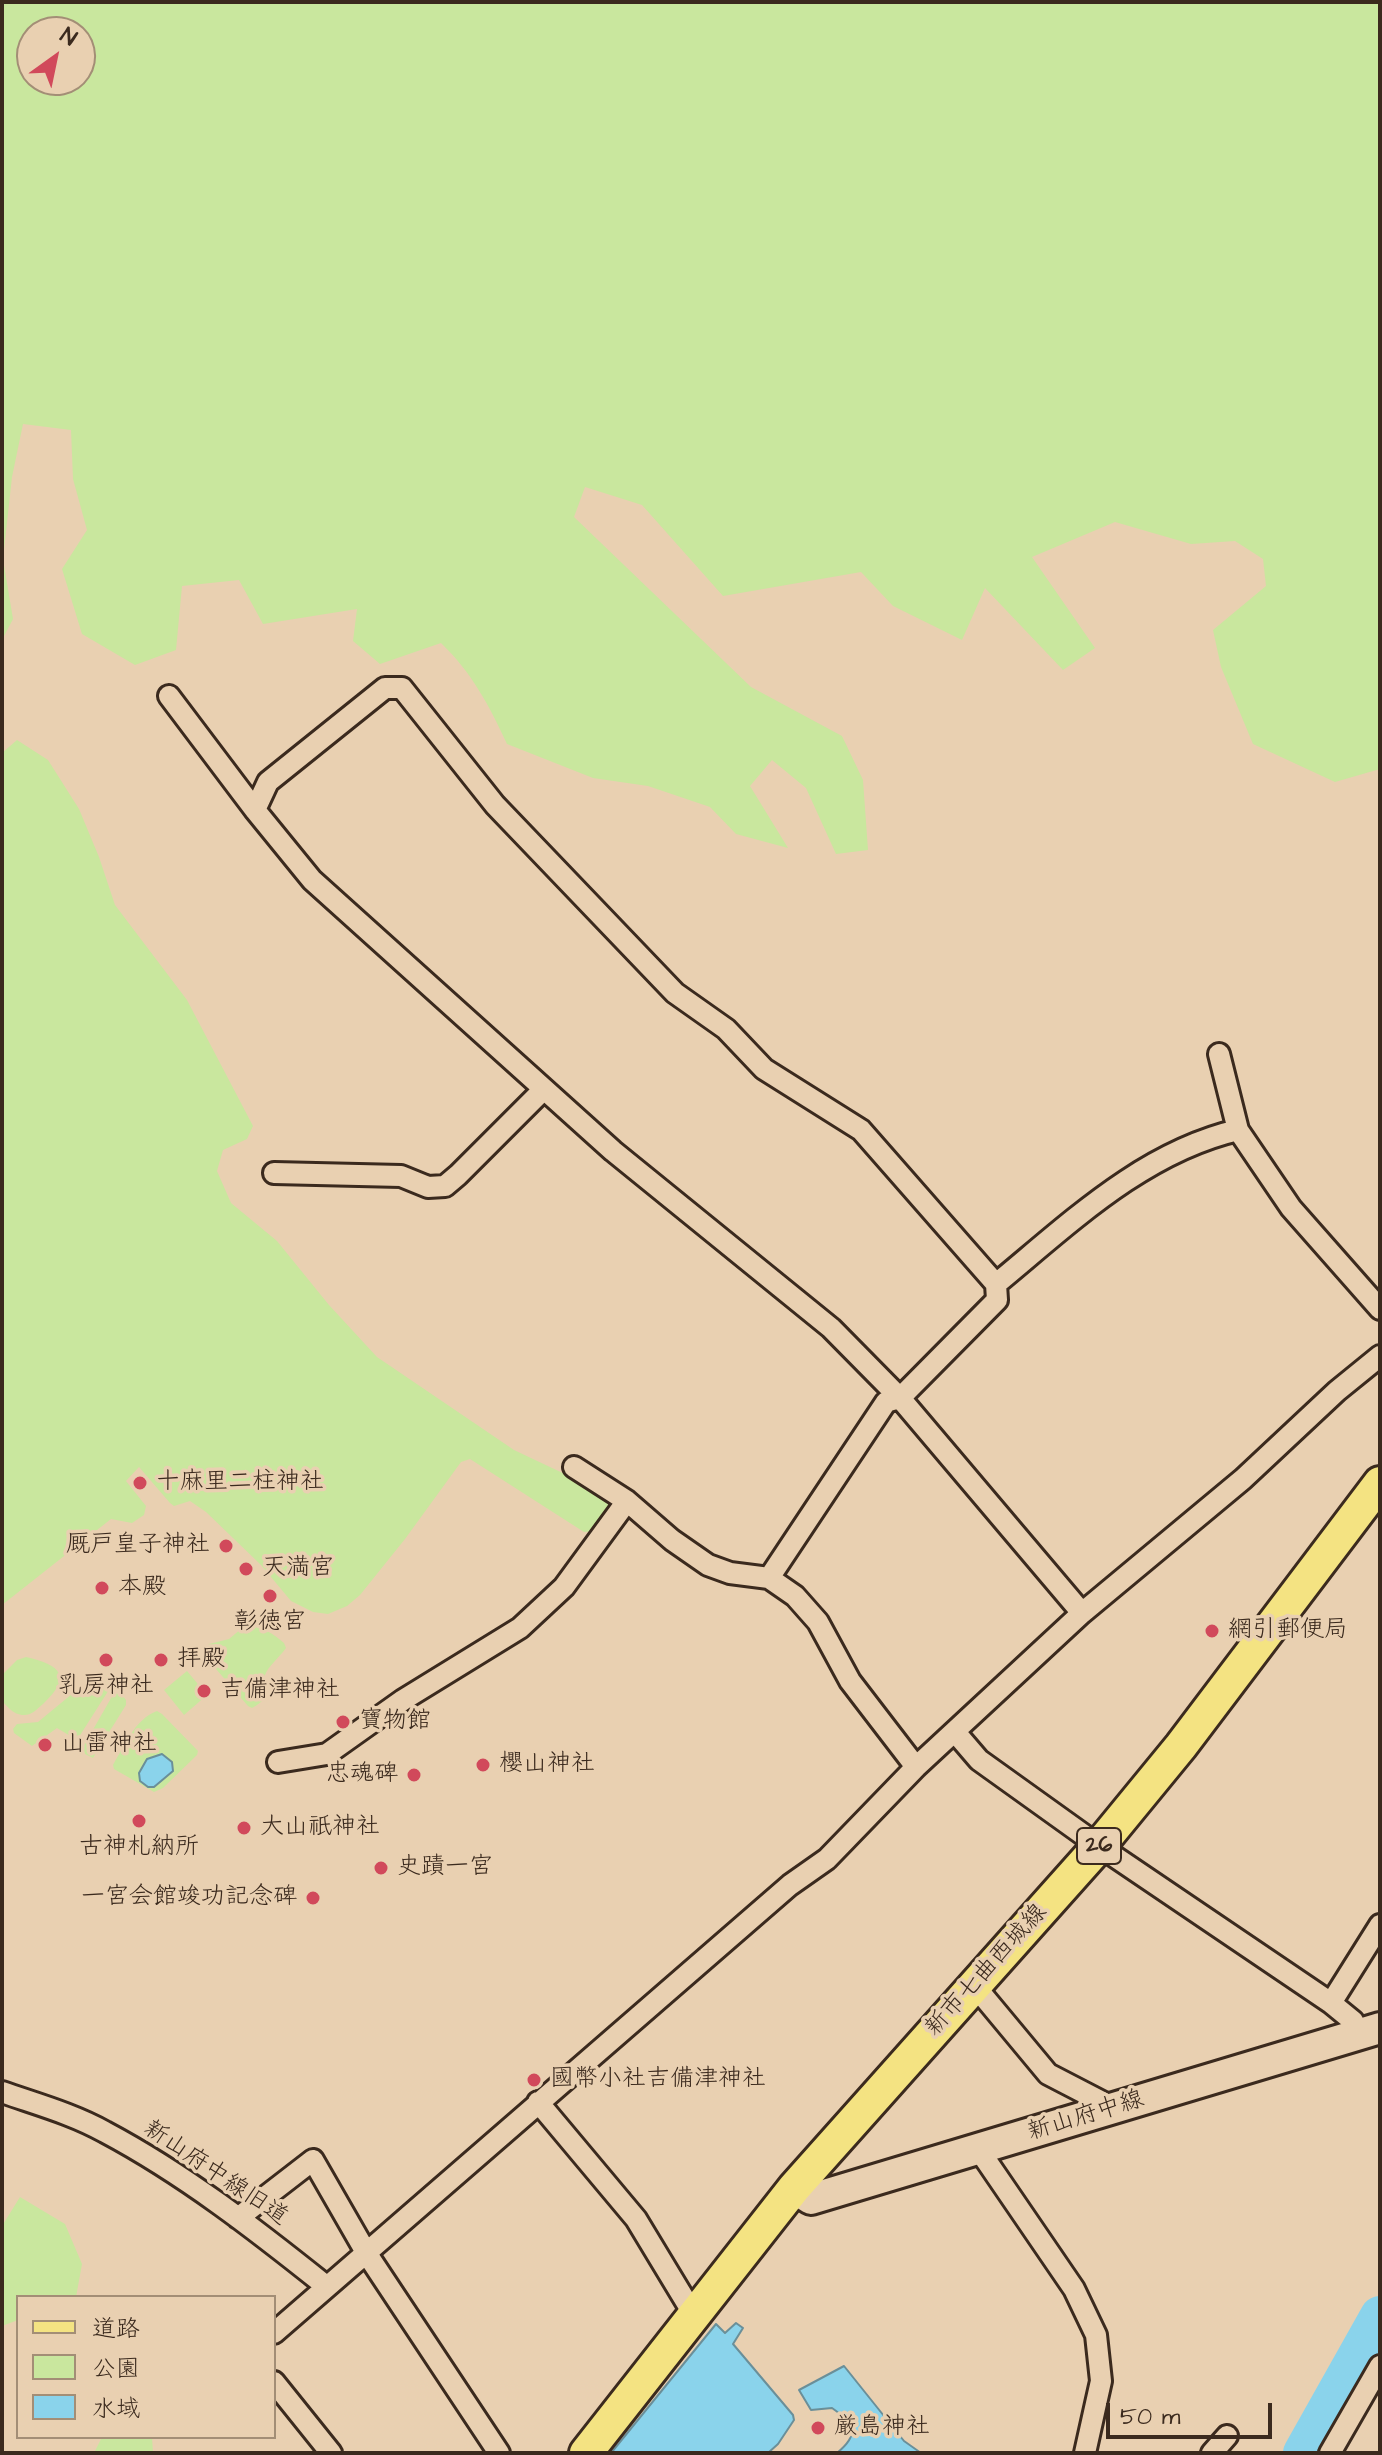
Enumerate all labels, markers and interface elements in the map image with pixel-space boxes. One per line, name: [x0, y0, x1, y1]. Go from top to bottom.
north arrow: [16, 16, 96, 96]
text: N: [54, 20, 82, 54]
place label: 十麻里二柱神社: [156, 1469, 324, 1497]
marker: 十麻里二柱神社: [131, 1474, 149, 1492]
place label: 厩戸皇子神社: [66, 1532, 210, 1560]
marker: 厩戸皇子神社: [217, 1537, 235, 1555]
place label: 天満宮: [262, 1555, 334, 1583]
marker: 天満宮: [237, 1560, 255, 1578]
place label: 本殿: [118, 1574, 166, 1602]
marker: 本殿: [93, 1579, 111, 1597]
marker: 彰徳宮: [261, 1587, 279, 1605]
place label: 彰徳宮: [234, 1609, 306, 1637]
place label: 網引郵便局: [1228, 1617, 1348, 1645]
marker: 網引郵便局: [1203, 1622, 1221, 1640]
place label: 拝殿: [177, 1646, 225, 1674]
marker: 乳房神社: [97, 1651, 115, 1669]
marker: 拝殿: [152, 1651, 170, 1669]
place label: 乳房神社: [58, 1673, 154, 1701]
place label: 吉備津神社: [220, 1677, 340, 1705]
marker: 吉備津神社: [195, 1682, 213, 1700]
place label: 寶物館: [359, 1708, 431, 1736]
marker: 寶物館: [334, 1713, 352, 1731]
place label: 山雷神社: [61, 1731, 157, 1759]
marker: 山雷神社: [36, 1736, 54, 1754]
place label: 櫻山神社: [499, 1751, 595, 1779]
marker: 櫻山神社: [474, 1756, 492, 1774]
place label: 忠魂碑: [326, 1761, 398, 1789]
marker: 忠魂碑: [405, 1766, 423, 1784]
marker: 古神札納所: [130, 1812, 148, 1830]
place label: 大山祇神社: [260, 1814, 380, 1842]
marker: 大山祇神社: [235, 1819, 253, 1837]
road number: 26: [1077, 1828, 1121, 1864]
place label: 古神札納所: [79, 1834, 199, 1862]
place label: 史蹟一宮: [397, 1854, 493, 1882]
marker: 史蹟一宮: [372, 1859, 390, 1877]
place label: 一宮会館竣功記念碑: [81, 1884, 297, 1912]
marker: 一宮会館竣功記念碑: [304, 1889, 322, 1907]
street label: 新市七曲西城線: [920, 1899, 1054, 2043]
place label: 國幣小社吉備津神社: [550, 2066, 766, 2094]
marker: 國幣小社吉備津神社: [525, 2071, 543, 2089]
street label: 新山府中線: [1024, 2086, 1148, 2148]
street label: 新山府中線旧道: [137, 2115, 293, 2233]
legend: [16, 2295, 276, 2439]
text: 道路: [92, 2312, 140, 2346]
text: 公園: [92, 2352, 140, 2386]
scale bar: [1110, 2387, 1276, 2437]
text: 水域: [92, 2392, 140, 2426]
text: 50 m: [1120, 2400, 1180, 2434]
place label: 厳島神社: [834, 2414, 930, 2442]
marker: 厳島神社: [809, 2419, 827, 2437]

